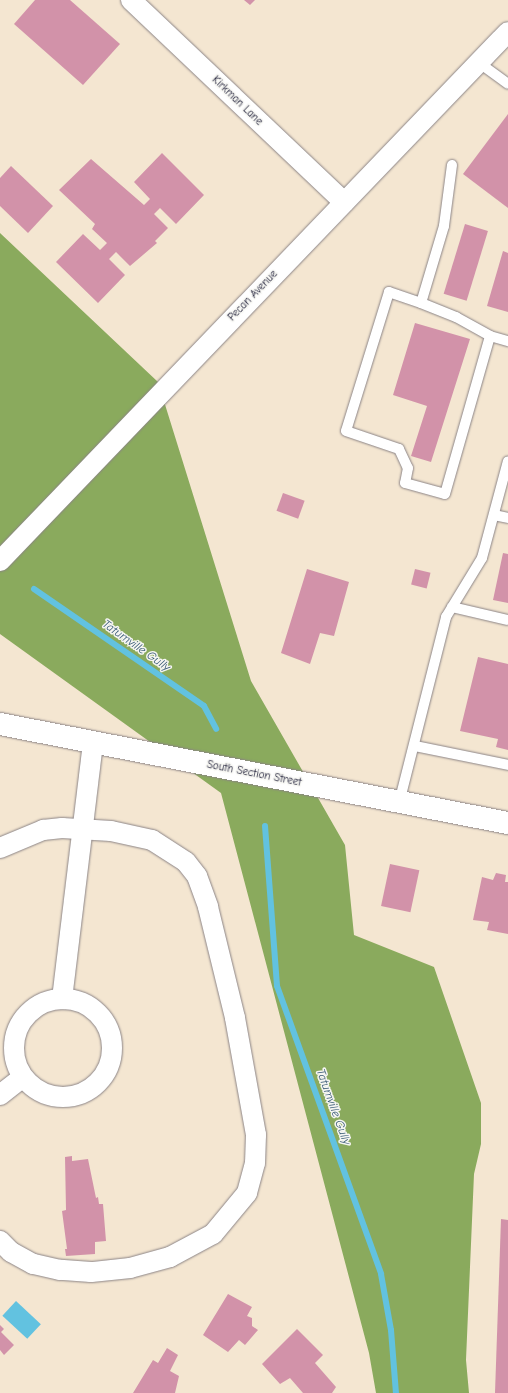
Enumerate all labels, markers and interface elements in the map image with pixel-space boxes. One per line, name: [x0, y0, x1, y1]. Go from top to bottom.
street label: Kirkman Lane: [209, 74, 265, 128]
street label: Pecan Avenue: [226, 268, 280, 324]
water label: Tatumville Gully: [99, 617, 173, 675]
street label: South Section Street: [206, 758, 302, 790]
water label: Tatumville Gully: [313, 1067, 353, 1147]

